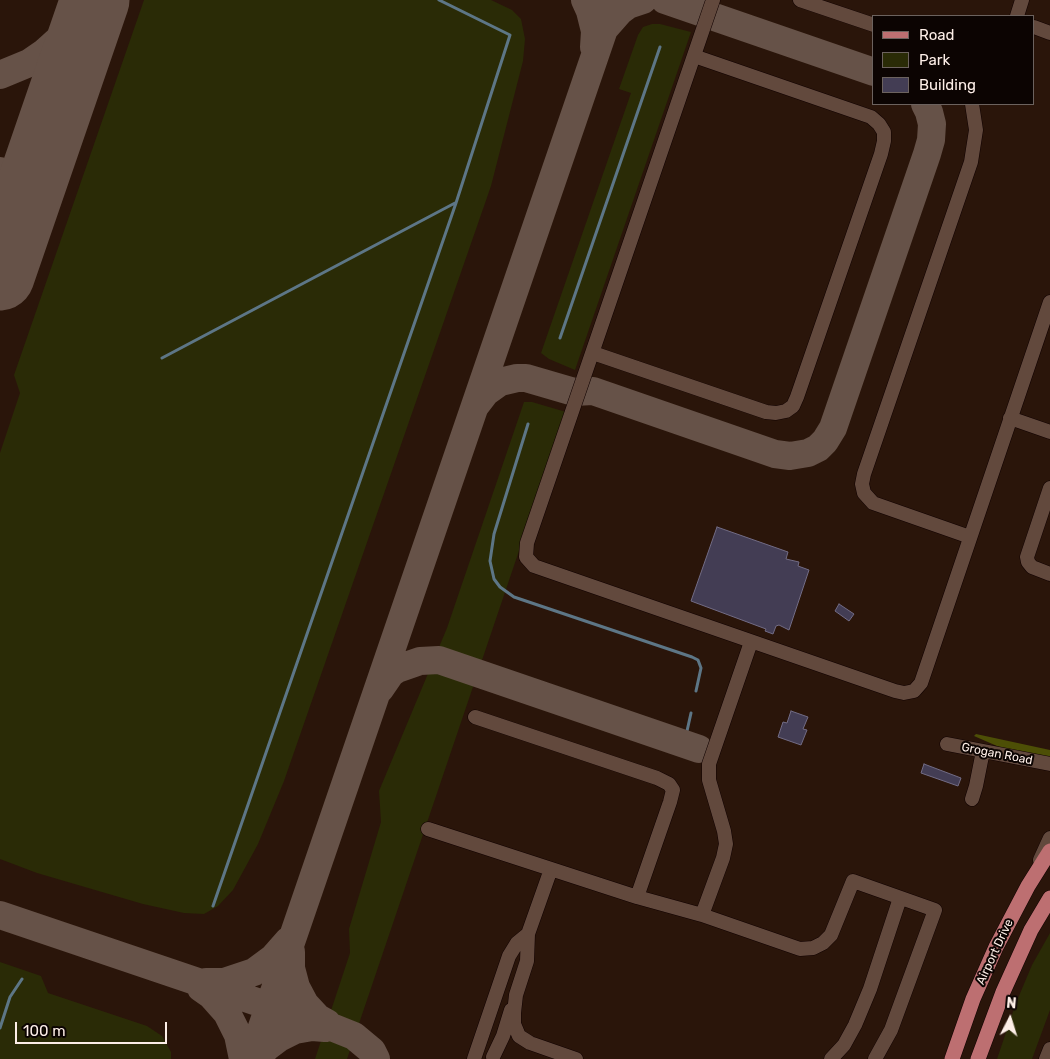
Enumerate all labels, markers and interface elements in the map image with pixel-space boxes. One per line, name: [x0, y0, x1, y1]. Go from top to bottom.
legend: [872, 15, 1035, 105]
text: Road: [919, 26, 955, 44]
text: Park: [919, 51, 950, 69]
text: Building: [919, 76, 976, 94]
street label: Grogan Road: [960, 740, 1034, 768]
street label: Airport Drive: [974, 917, 1016, 987]
north arrow: [985, 994, 1035, 1044]
text: N: [1006, 995, 1017, 1012]
scale bar: [18, 1012, 170, 1044]
text: 100 m: [23, 1022, 65, 1040]

